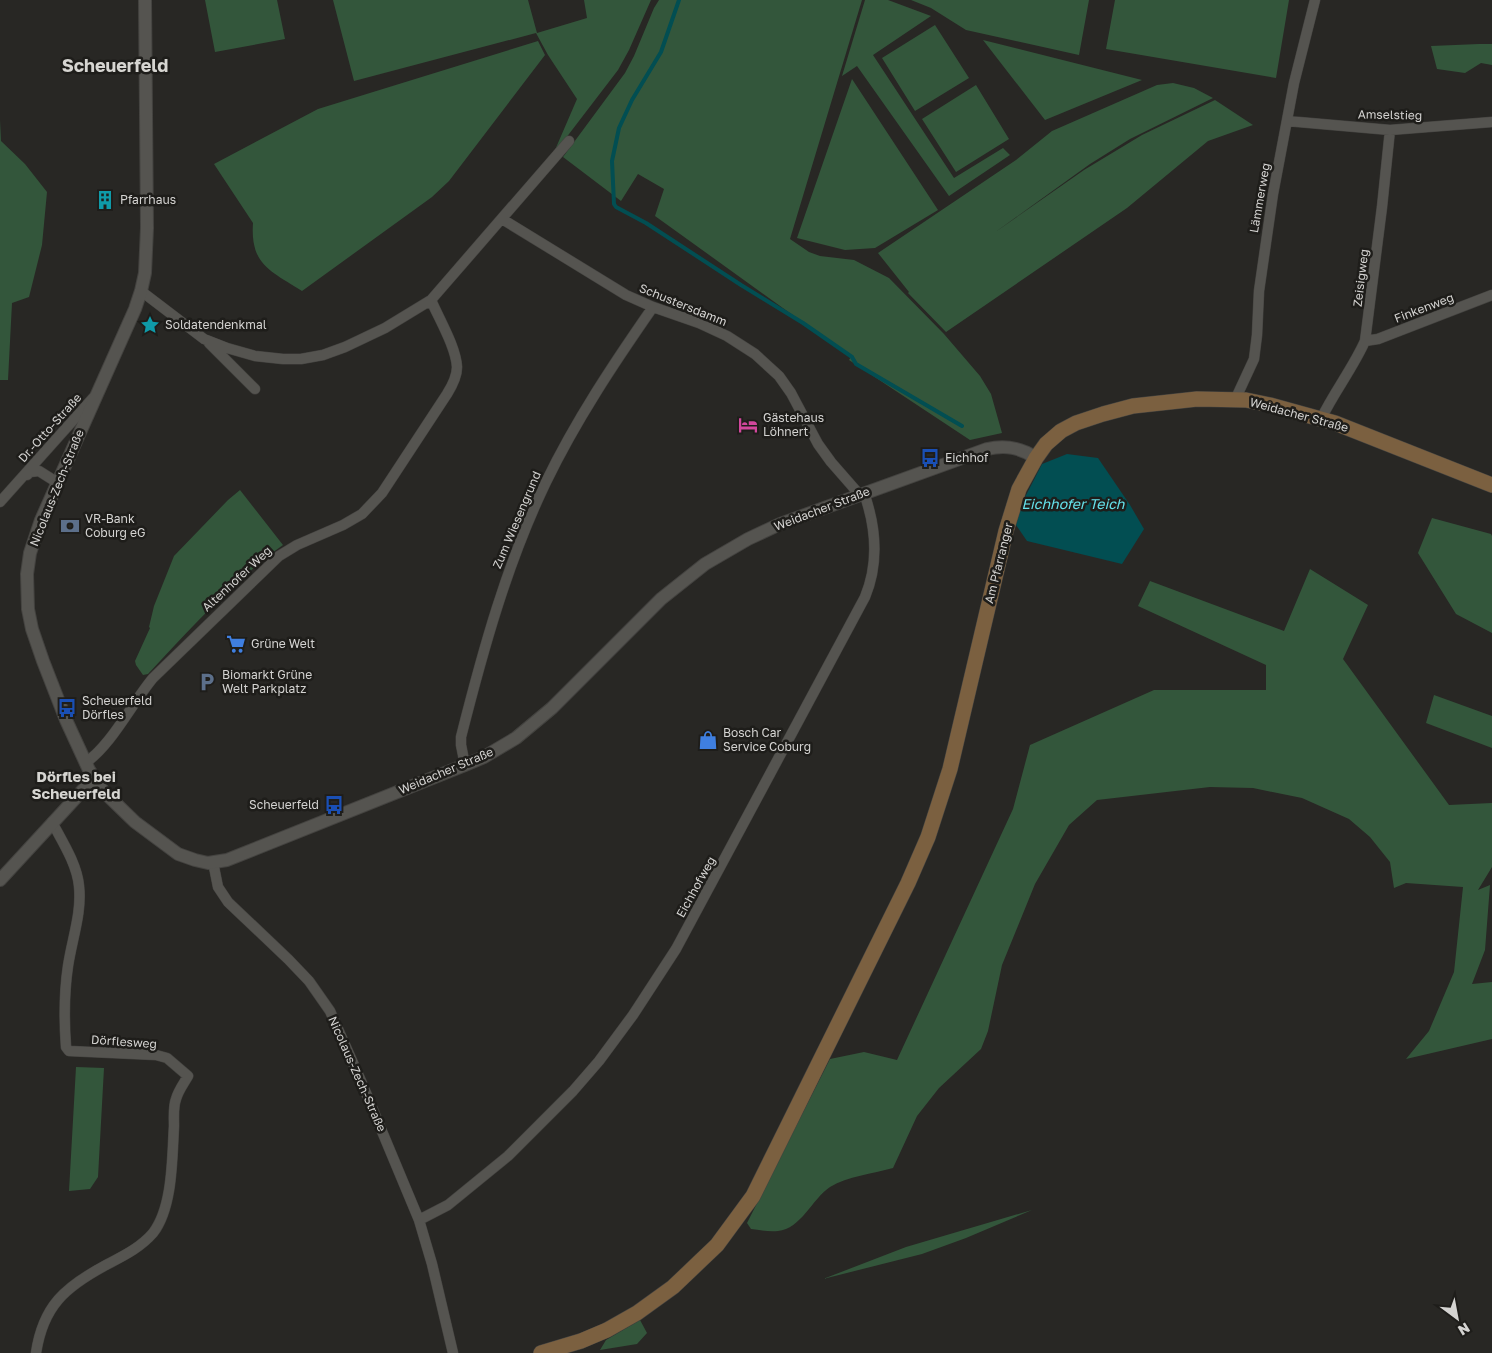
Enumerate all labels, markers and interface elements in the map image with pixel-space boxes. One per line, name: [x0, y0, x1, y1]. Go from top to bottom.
district label: Scheuerfeld: [62, 54, 168, 76]
street label: Amselstieg: [1358, 106, 1422, 123]
street label: Lämmerweg: [1246, 162, 1273, 234]
building icon: Pfarrhaus: [94, 189, 116, 211]
place label: Pfarrhaus: [120, 192, 176, 207]
street label: Zeisigweg: [1350, 248, 1371, 308]
street label: Schustersdamm: [637, 280, 729, 329]
street label: Finkenweg: [1392, 289, 1456, 326]
place icon: Soldatendenkmal: [139, 314, 161, 336]
place label: Soldatendenkmal: [165, 317, 267, 332]
street label: Dr.-Otto-Straße: [15, 390, 84, 465]
street label: Weidacher Straße: [1248, 394, 1350, 435]
place label: Gästehaus Löhnert: [763, 410, 824, 439]
hotel icon: Gästehaus Löhnert: [737, 414, 759, 436]
street label: Nicolaus-Zech-Straße: [26, 427, 87, 548]
bus stop icon: Eichhof: [919, 447, 941, 469]
place label: Eichhof: [945, 450, 989, 465]
street label: Zum Wiesengrund: [489, 469, 544, 571]
street label: Weidacher Straße: [772, 483, 872, 534]
water label: Eichhofer Teich: [1022, 495, 1126, 512]
place label: VR-Bank Coburg eG: [85, 511, 145, 540]
bank icon: VR-Bank Coburg eG: [59, 515, 81, 537]
street label: Am Pfarranger: [981, 520, 1016, 605]
street label: Altenhofer Weg: [199, 543, 274, 615]
supermarket icon: Grüne Welt: [225, 633, 247, 655]
place label: Grüne Welt: [251, 636, 315, 651]
place label: Biomarkt Grüne Welt Parkplatz: [222, 667, 312, 696]
parking icon: Biomarkt Grüne Welt Parkplatz: [196, 671, 218, 693]
place label: Scheuerfeld Dörfles: [82, 693, 152, 722]
bus stop icon: Scheuerfeld Dörfles: [56, 697, 78, 719]
place label: Bosch Car Service Coburg: [723, 725, 811, 754]
shop icon: Bosch Car Service Coburg: [697, 729, 719, 751]
street label: Weidacher Straße: [396, 744, 495, 797]
district label: Dörfles bei Scheuerfeld: [32, 767, 120, 802]
bus stop icon: Scheuerfeld: [323, 794, 345, 816]
place label: Scheuerfeld: [249, 797, 319, 812]
street label: Eichhofweg: [673, 854, 718, 920]
street label: Nicolaus-Zech-Straße: [325, 1014, 390, 1134]
street label: Dörflesweg: [91, 1032, 157, 1051]
north arrow: [1432, 1293, 1482, 1343]
text: N: [1455, 1319, 1473, 1339]

